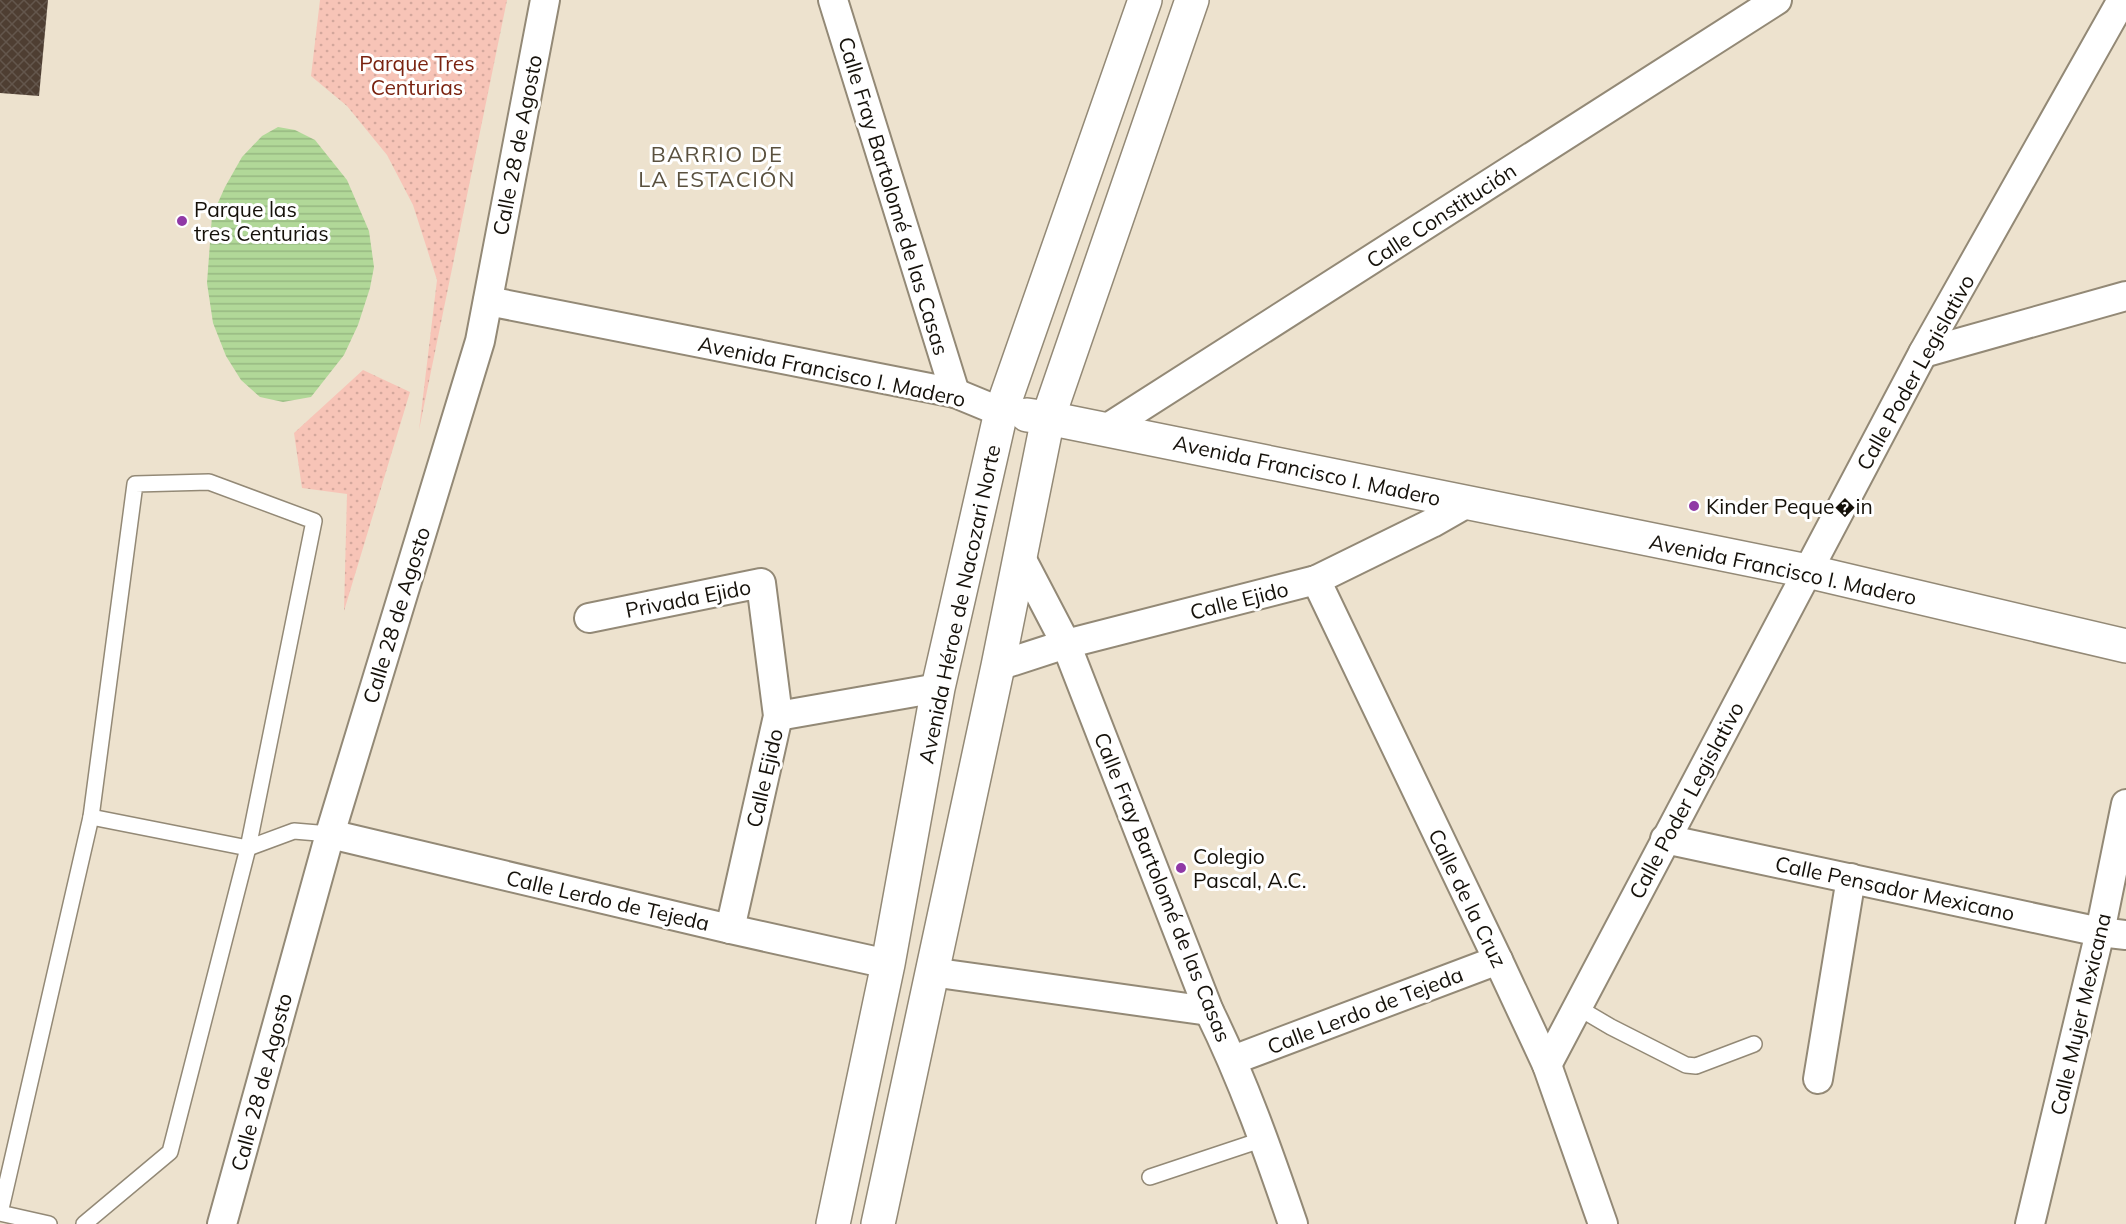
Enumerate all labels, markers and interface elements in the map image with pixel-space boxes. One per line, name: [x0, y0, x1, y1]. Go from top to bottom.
street label: Calle Fray Bartolomé de las Casas: [833, 34, 955, 358]
park label: Parque Tres Centurias: [359, 50, 475, 100]
street label: Calle 28 de Agosto: [487, 53, 547, 237]
district label: BARRIO DE LA ESTACIÓN: [638, 140, 796, 193]
street label: Calle Constitución: [1361, 157, 1521, 273]
place label: Parque las tres Centurias: [194, 196, 329, 246]
marker: Parque las tres Centurias: [175, 214, 189, 228]
street label: Calle Poder Legislativo: [1850, 270, 1980, 474]
street label: Avenida Francisco I. Madero: [696, 330, 968, 412]
street label: Avenida Francisco I. Madero: [1171, 429, 1443, 511]
street label: Avenida Héroe de Nacozari Norte: [912, 442, 1006, 766]
place label: Kinder Peque�in: [1706, 493, 1873, 519]
marker: Kinder Peque�in: [1687, 499, 1701, 513]
street label: Calle 28 de Agosto: [357, 524, 435, 706]
street label: Avenida Francisco I. Madero: [1647, 528, 1919, 610]
street label: Privada Ejido: [623, 573, 753, 623]
street label: Calle Ejido: [1187, 575, 1291, 625]
street label: Calle Poder Legislativo: [1623, 697, 1749, 903]
street label: Calle Ejido: [740, 726, 788, 830]
street label: Calle Fray Bartolomé de las Casas: [1089, 728, 1237, 1046]
street label: Calle de la Cruz: [1423, 824, 1513, 972]
place label: Colegio Pascal, A.C.: [1193, 843, 1307, 893]
street label: Calle Pensador Mexicano: [1773, 850, 2017, 926]
marker: Colegio Pascal, A.C.: [1174, 861, 1188, 875]
street label: Calle Lerdo de Tejeda: [504, 864, 712, 936]
street label: Calle Mujer Mexicana: [2044, 910, 2116, 1118]
street label: Calle Lerdo de Tejeda: [1263, 961, 1467, 1059]
street label: Calle 28 de Agosto: [225, 990, 297, 1174]

